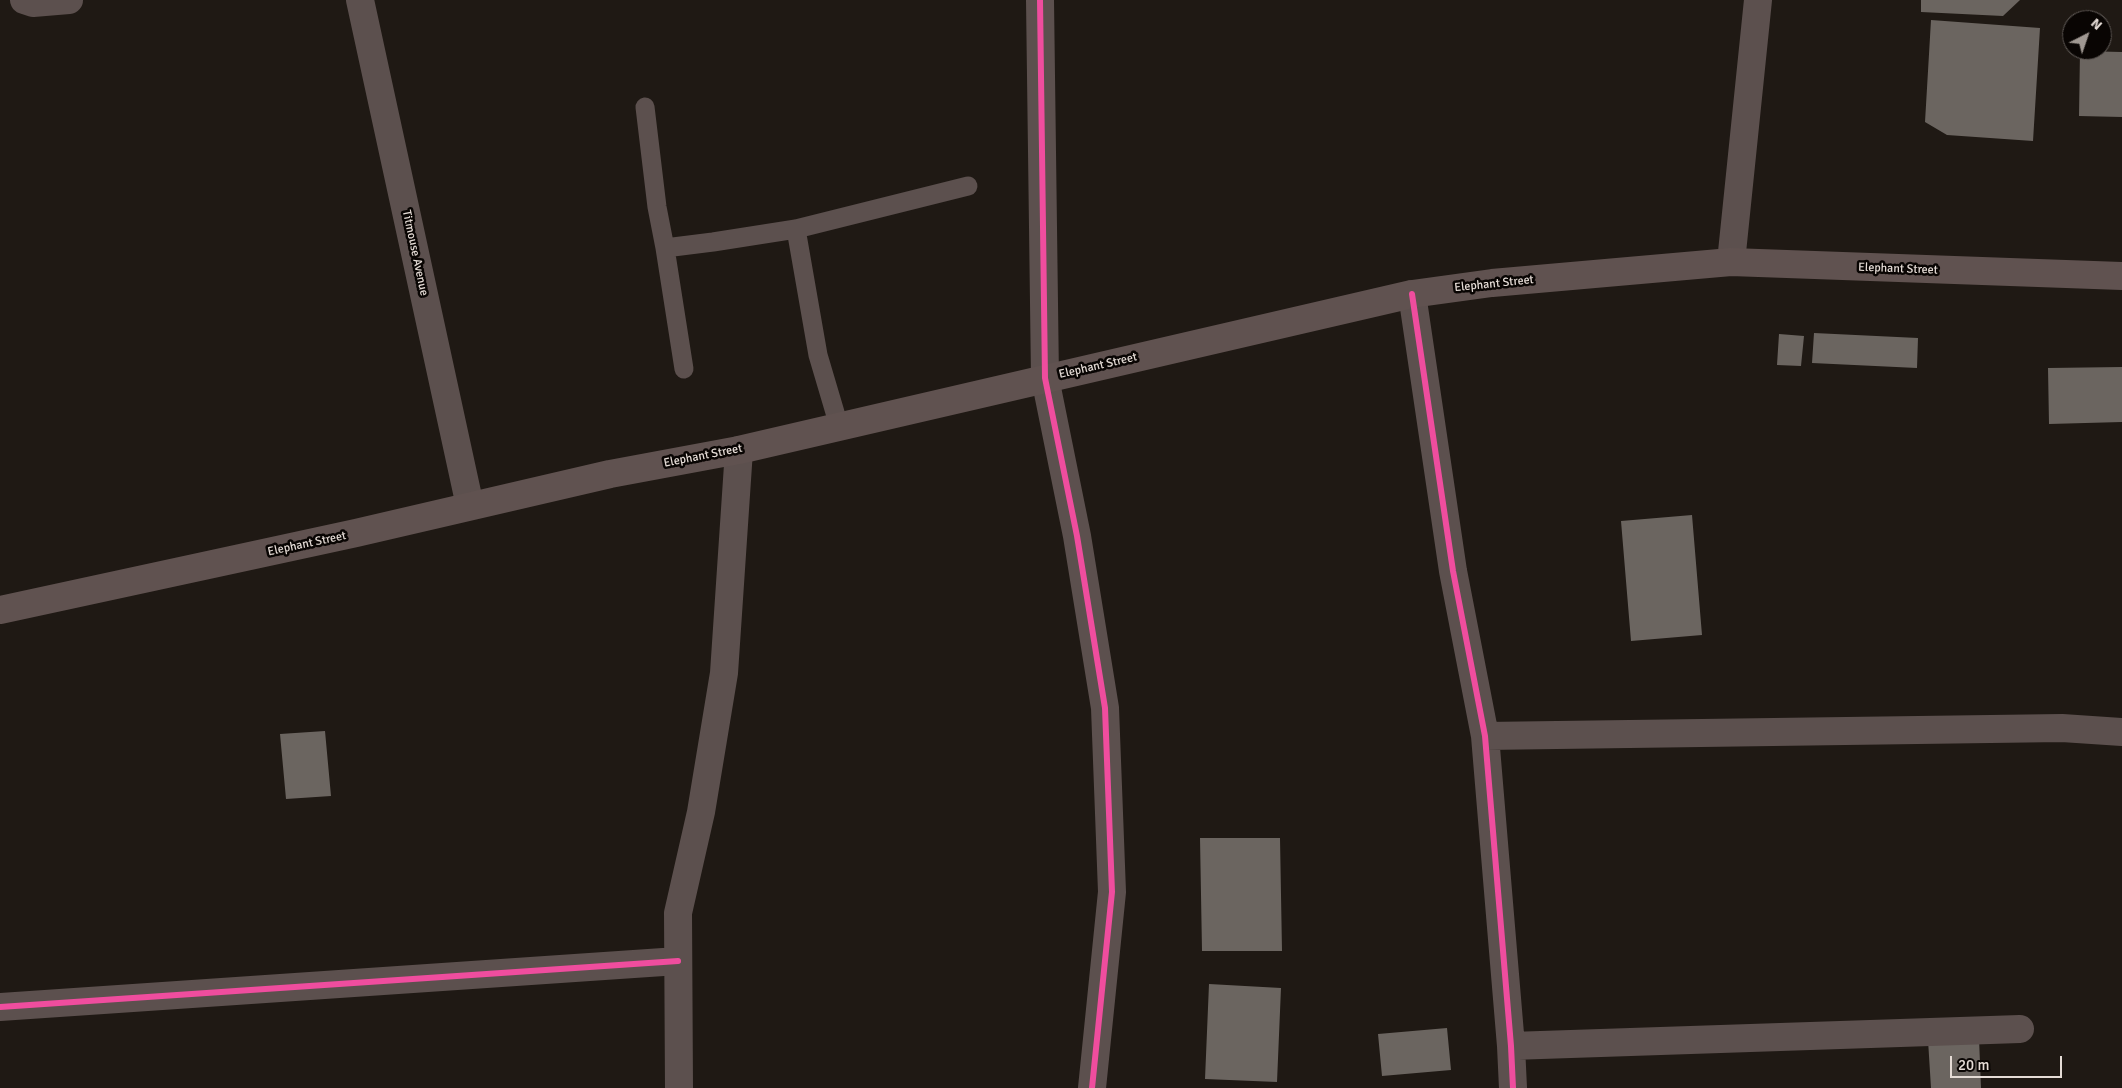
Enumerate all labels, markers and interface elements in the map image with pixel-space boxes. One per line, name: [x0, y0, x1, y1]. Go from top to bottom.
north arrow: [2062, 10, 2112, 60]
text: N: [2087, 14, 2106, 34]
street label: Titmouse Avenue: [399, 209, 431, 297]
street label: Elephant Street: [1858, 260, 1938, 278]
street label: Elephant Street: [1454, 273, 1534, 295]
street label: Elephant Street: [1057, 350, 1139, 382]
street label: Elephant Street: [662, 441, 744, 471]
street label: Elephant Street: [266, 529, 348, 559]
scale bar: [1952, 1046, 2064, 1078]
text: 20 m: [1958, 1056, 1989, 1074]

